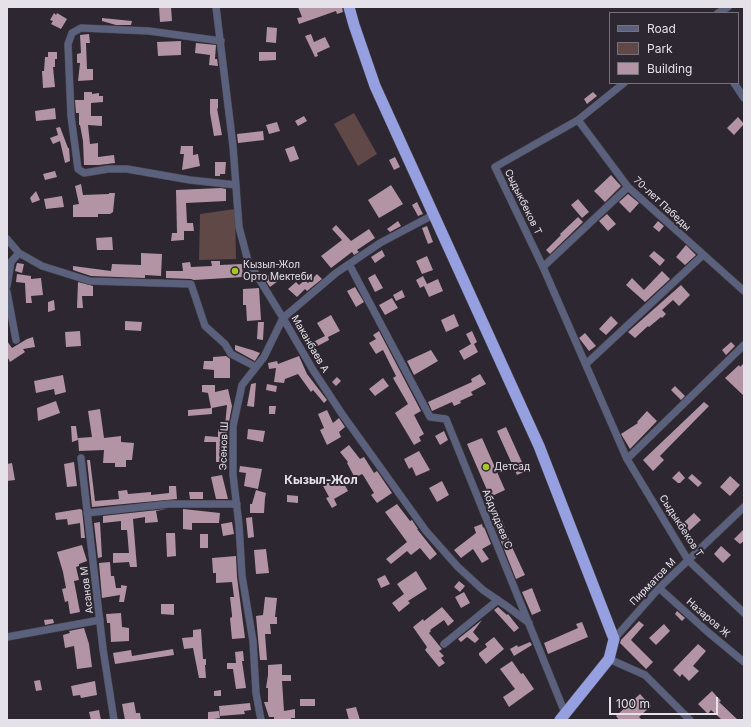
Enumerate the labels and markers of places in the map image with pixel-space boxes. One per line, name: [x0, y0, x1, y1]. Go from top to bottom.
place label: Кызыл-Жол Орто Мектеби: [243, 259, 313, 282]
marker: Кызыл-Жол Орто Мектеби: [230, 266, 240, 276]
place label: Детсад: [494, 461, 530, 473]
marker: Детсад: [481, 462, 491, 472]

